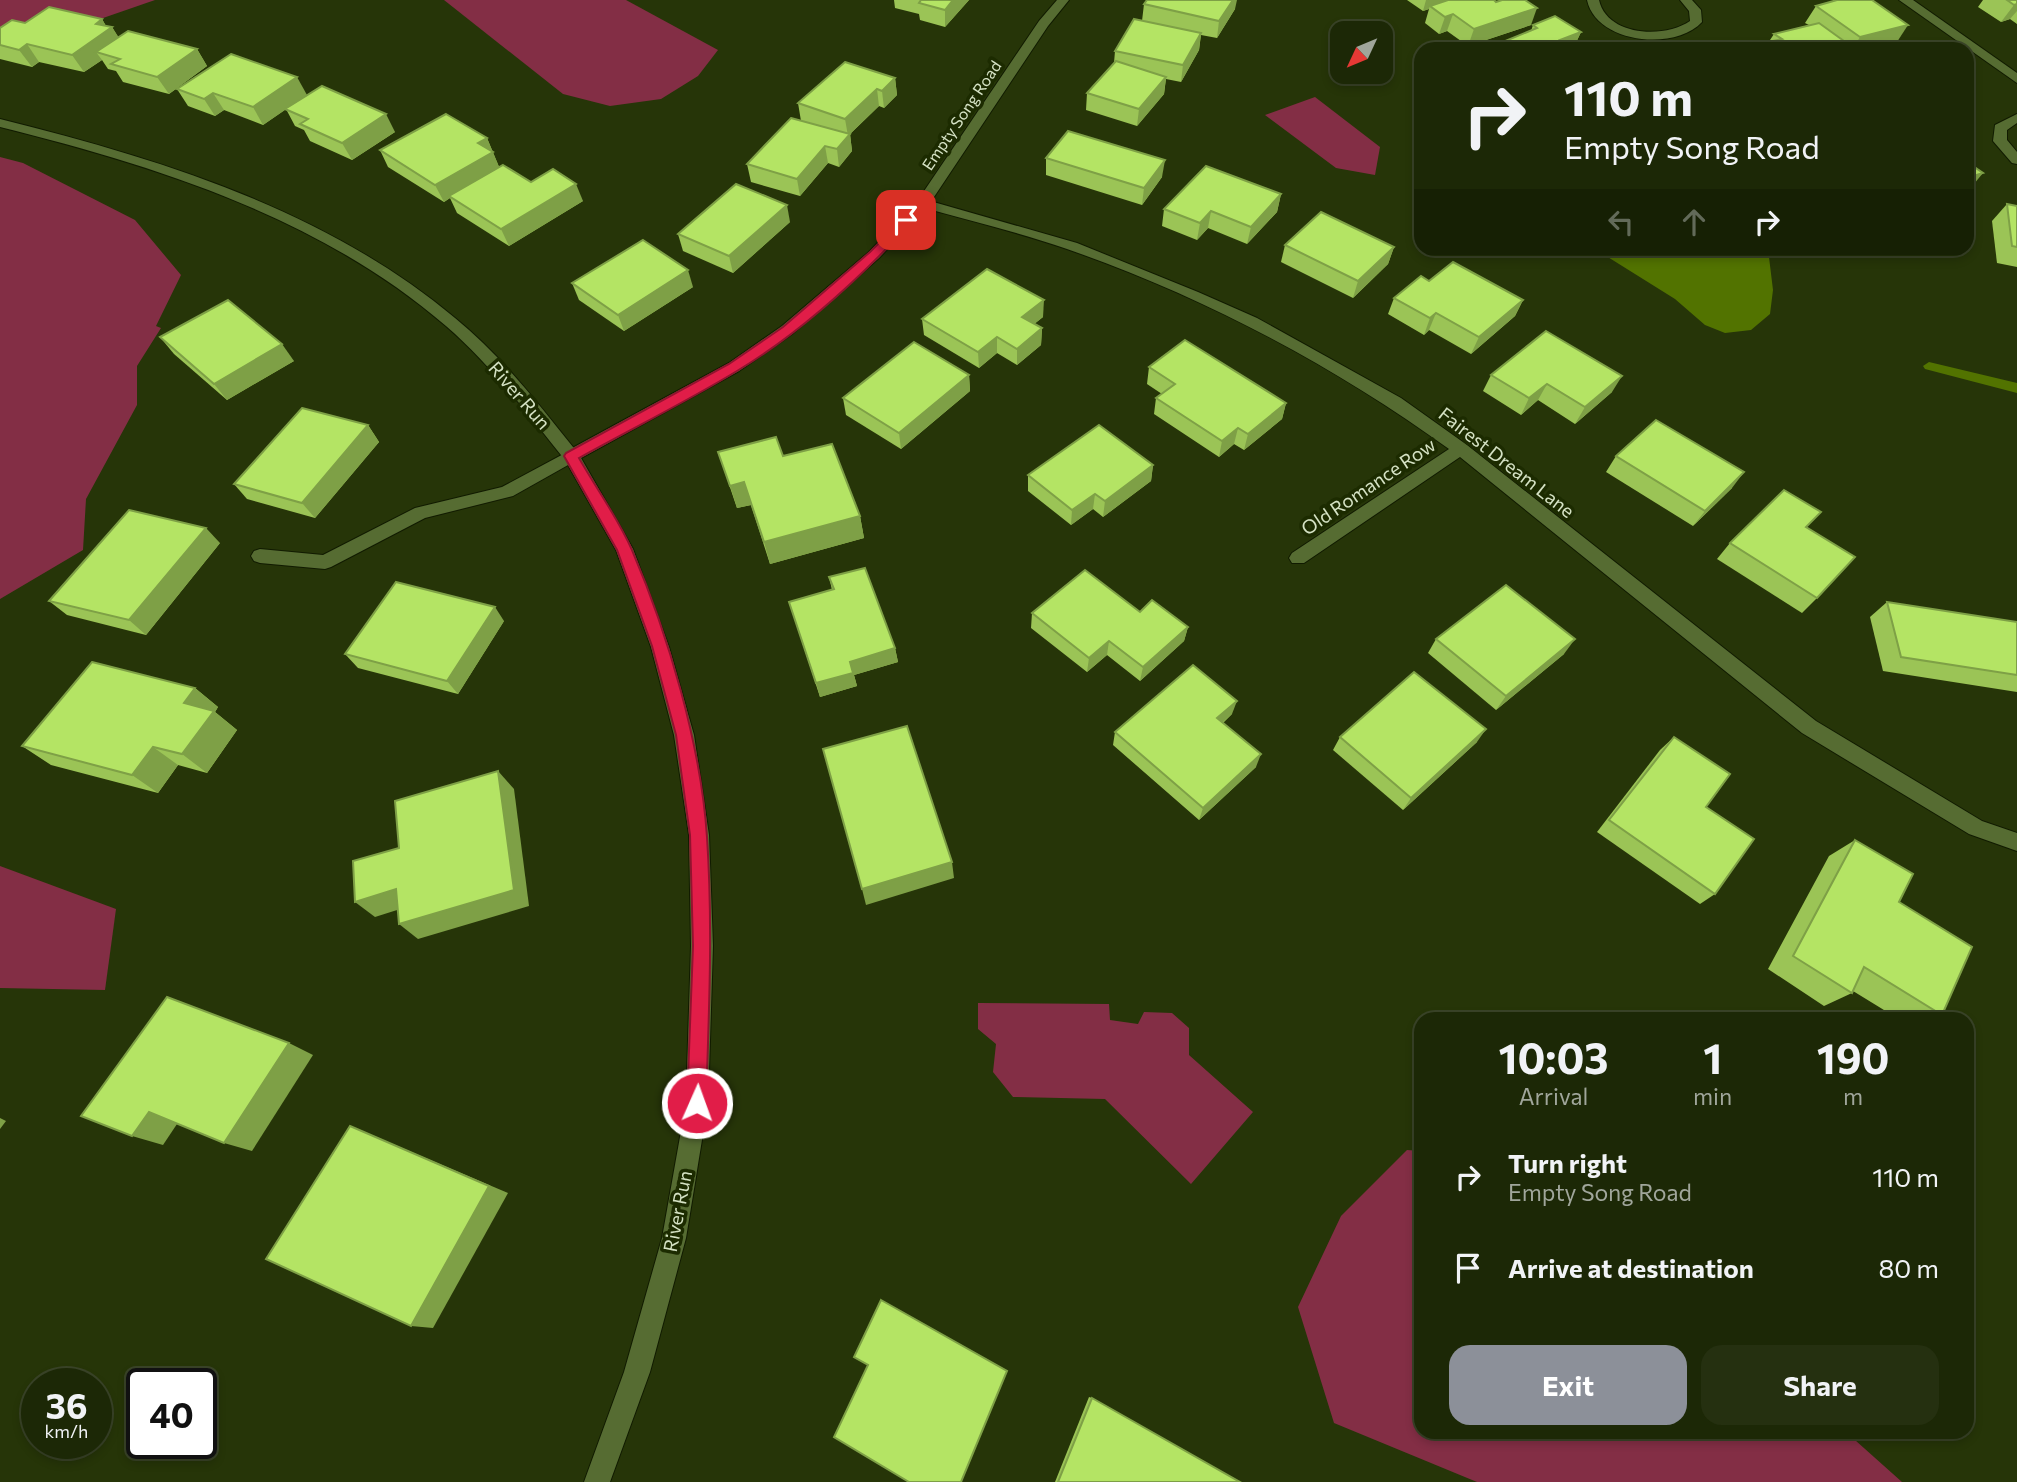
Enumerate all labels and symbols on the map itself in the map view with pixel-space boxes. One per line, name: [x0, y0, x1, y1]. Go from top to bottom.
north arrow: [1330, 21, 1393, 84]
street label: Empty Song Road: [917, 57, 1005, 173]
pin: [876, 190, 936, 250]
street label: River Run: [484, 356, 556, 434]
street label: Fairest Dream Lane: [1435, 402, 1579, 522]
street label: Old Romance Row: [1296, 433, 1440, 539]
position arrow: [660, 1066, 734, 1140]
street label: River Run: [658, 1168, 696, 1254]
speed limit sign: 40: [126, 1368, 217, 1459]

